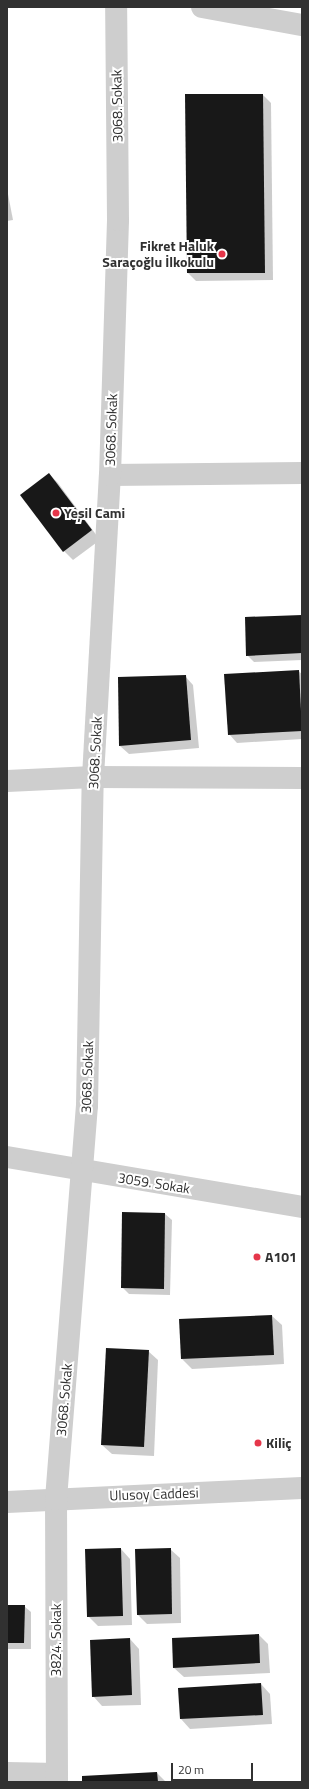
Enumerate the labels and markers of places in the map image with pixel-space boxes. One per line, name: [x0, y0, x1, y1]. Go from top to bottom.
place label: Fikret Haluk Saraçoğlu İlkokulu: [102, 238, 214, 270]
marker: Fikret Haluk Saraçoğlu İlkokulu: [217, 249, 227, 259]
place label: Yeşil Cami: [64, 505, 125, 521]
marker: Yeşil Cami: [51, 508, 61, 518]
place label: A101: [265, 1249, 297, 1265]
marker: A101: [252, 1252, 262, 1262]
place label: Kiliç: [266, 1435, 292, 1451]
marker: Kiliç: [253, 1438, 263, 1448]

